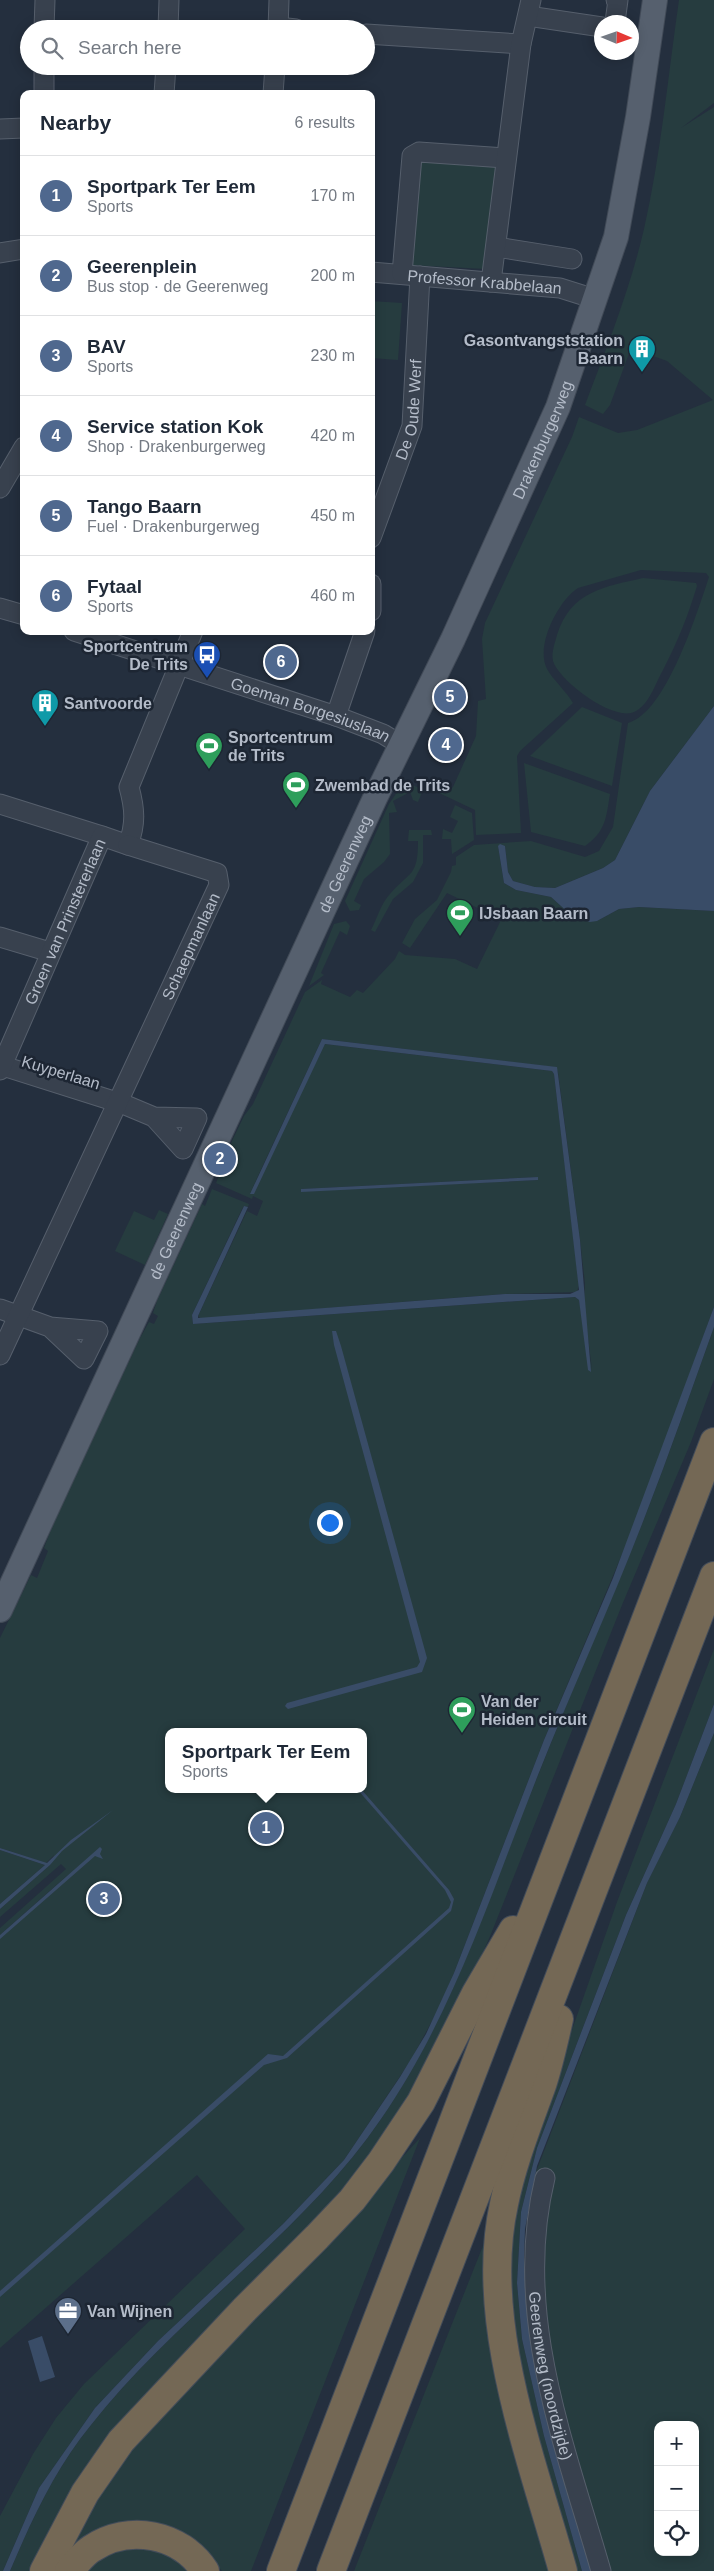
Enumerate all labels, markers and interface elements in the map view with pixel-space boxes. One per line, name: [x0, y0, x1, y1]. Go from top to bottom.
north arrow: [594, 15, 639, 60]
search box: [20, 20, 375, 75]
icon: search: [38, 34, 66, 62]
text: Search here: [78, 37, 182, 58]
text: Nearby: [40, 111, 111, 134]
text: 6 results: [295, 114, 355, 131]
text: Sportpark Ter Eem: [87, 176, 256, 197]
text: 1: [52, 187, 60, 204]
text: 170 m: [311, 187, 355, 204]
text: Sports: [87, 198, 133, 215]
text: Geerenplein: [87, 256, 197, 277]
text: 2: [52, 267, 60, 284]
text: 200 m: [311, 267, 355, 284]
street label: Professor Krabbelaan: [407, 267, 562, 297]
text: Bus stop · de Geerenweg: [87, 278, 268, 295]
place label: Gasontvangststation Baarn: [464, 332, 623, 367]
building icon: Gasontvangststation Baarn: [627, 334, 657, 373]
text: BAV: [87, 336, 126, 357]
text: 3: [52, 347, 60, 364]
text: 230 m: [311, 347, 355, 364]
text: Sports: [87, 358, 133, 375]
street label: De Oude Werf: [392, 358, 425, 462]
street label: Drakenburgerweg: [510, 378, 575, 502]
text: Service station Kok: [87, 416, 263, 437]
text: 4: [52, 427, 60, 444]
text: 420 m: [311, 427, 355, 444]
text: Shop · Drakenburgerweg: [87, 438, 266, 455]
text: Tango Baarn: [87, 496, 202, 517]
text: 5: [52, 507, 60, 524]
text: 450 m: [311, 507, 355, 524]
text: Fuel · Drakenburgerweg: [87, 518, 260, 535]
text: Fytaal: [87, 576, 142, 597]
text: 6: [52, 587, 60, 604]
text: 460 m: [311, 587, 355, 604]
text: Sports: [87, 598, 133, 615]
place label: Sportcentrum De Trits: [83, 638, 188, 673]
bus stop icon: Sportcentrum De Trits: [192, 640, 222, 679]
pin: 6: [265, 643, 297, 681]
street label: Goeman Borgesiuslaan: [228, 674, 393, 745]
pin: 5: [434, 678, 466, 716]
building icon: Santvoorde: [30, 688, 60, 727]
place label: Santvoorde: [64, 695, 152, 712]
pin: 4: [430, 726, 462, 764]
place label: Sportcentrum de Trits: [228, 729, 333, 764]
sports icon: Sportcentrum de Trits: [194, 731, 224, 770]
sports icon: Zwembad de Trits: [281, 770, 311, 809]
place label: Zwembad de Trits: [315, 777, 450, 794]
street label: de Geerenweg: [315, 813, 375, 915]
street label: Groen van Prinstererlaan: [22, 836, 109, 1007]
street label: Schaepmanlaan: [159, 890, 223, 1002]
sports icon: IJsbaan Baarn: [445, 898, 475, 937]
place label: IJsbaan Baarn: [479, 905, 588, 922]
street label: Kuyperlaan: [20, 1053, 102, 1092]
pin: 2: [204, 1140, 236, 1178]
street label: de Geerenweg: [146, 1179, 205, 1282]
your location: [317, 1510, 343, 1536]
place label: Van der Heiden circuit: [481, 1693, 587, 1728]
sports icon: Van der Heiden circuit: [447, 1695, 477, 1734]
popup: [165, 1728, 367, 1793]
text: Sportpark Ter Eem: [182, 1741, 350, 1762]
text: Sports: [182, 1763, 228, 1780]
pin: 1: [250, 1809, 282, 1847]
pin: 3: [88, 1880, 120, 1918]
street label: Geerenweg (noordzijde): [526, 2291, 575, 2462]
office icon: Van Wijnen: [53, 2296, 83, 2335]
place label: Van Wijnen: [87, 2303, 172, 2320]
map controls: [654, 2421, 699, 2556]
button: +: [654, 2421, 699, 2466]
button: −: [654, 2466, 699, 2511]
button: locate: [654, 2511, 699, 2556]

